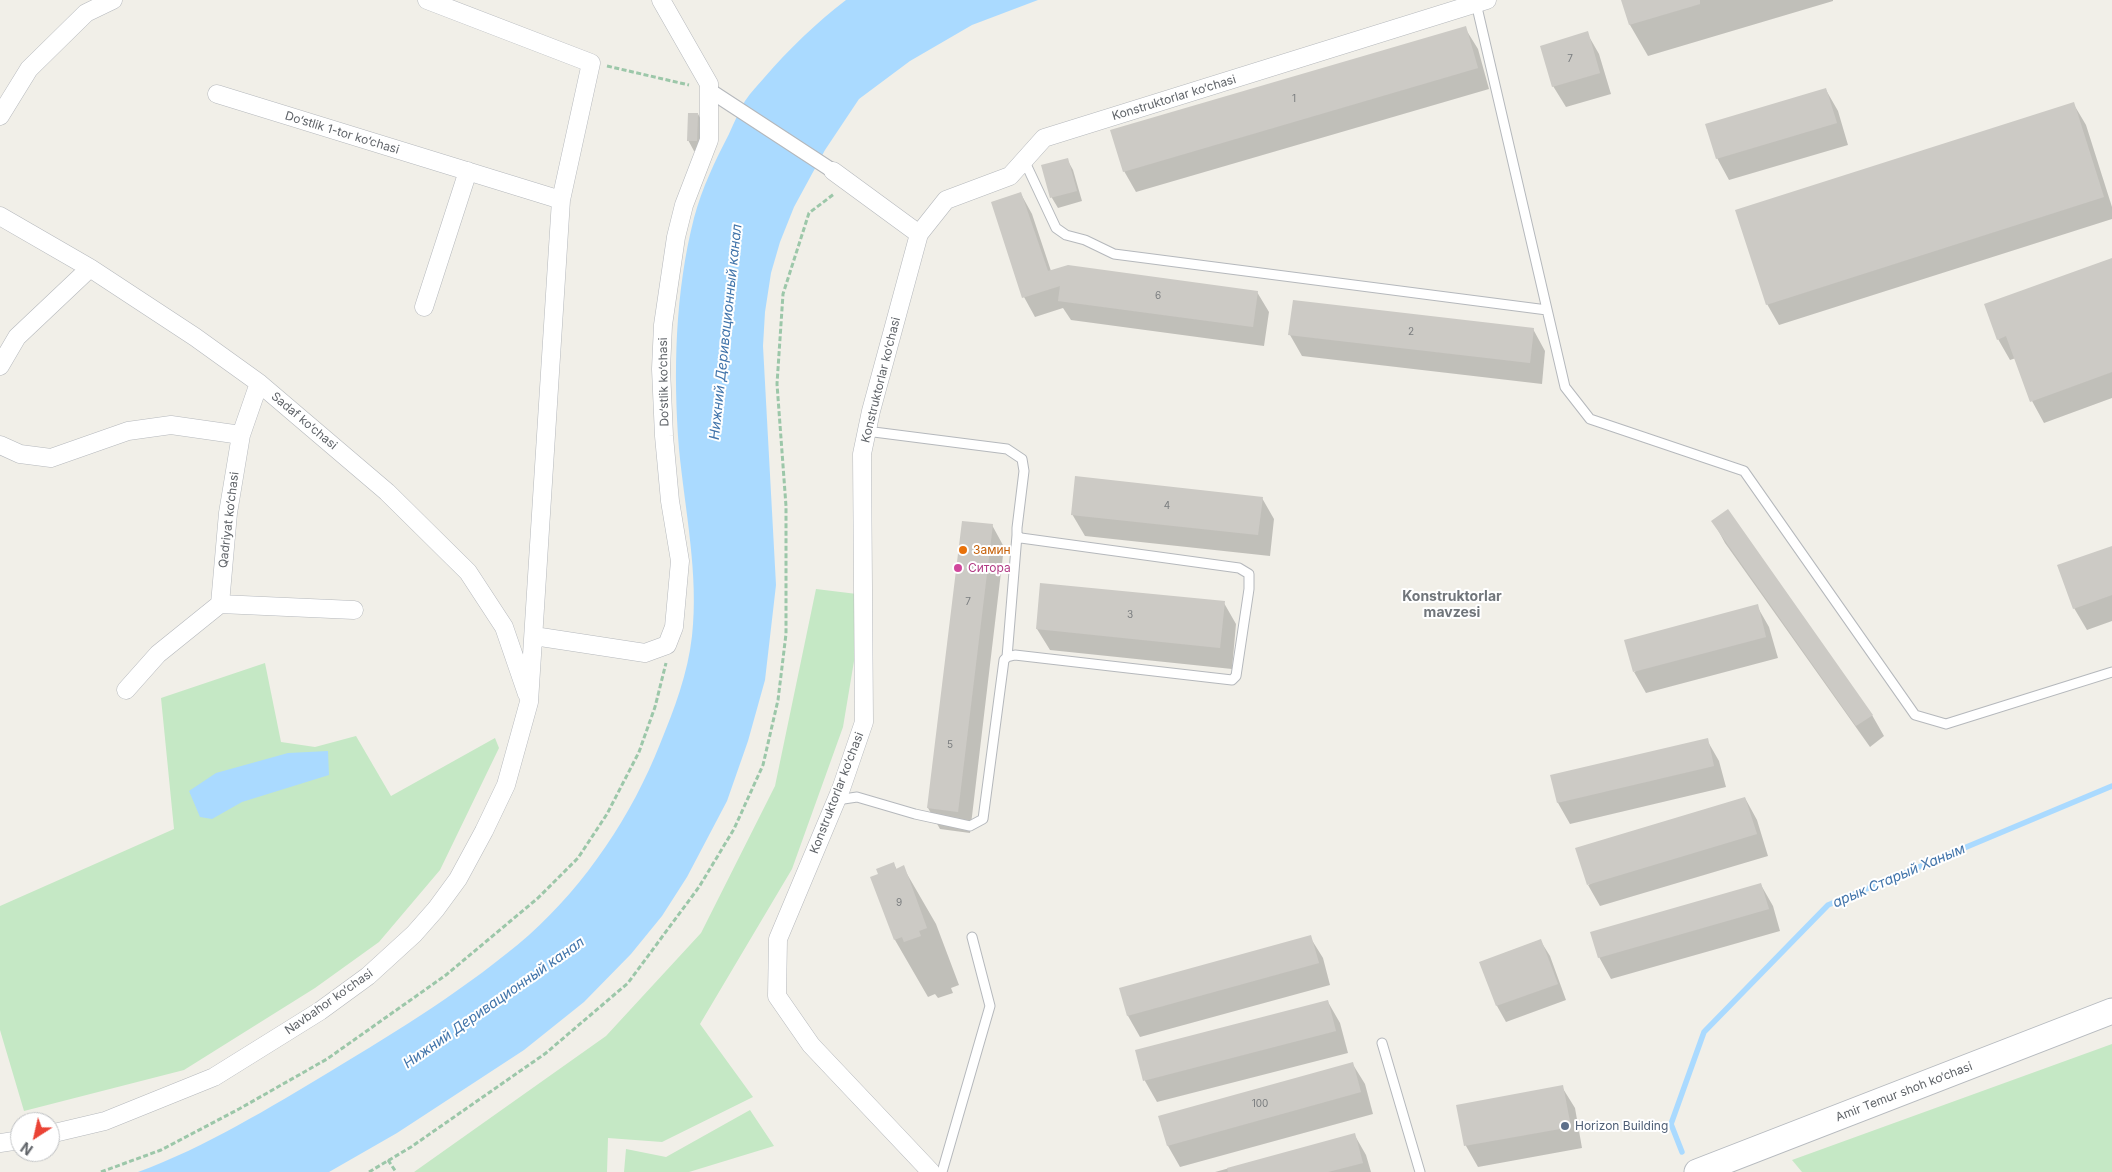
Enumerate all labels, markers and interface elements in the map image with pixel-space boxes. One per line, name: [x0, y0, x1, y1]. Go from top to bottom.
house number: 7: [1567, 53, 1573, 65]
street label: Konstruktorlar ko‘chasi: [1110, 72, 1238, 124]
house number: 1: [1292, 93, 1296, 105]
street label: Do‘stlik 1-tor ko‘chasi: [283, 109, 401, 157]
water label: Нижний Деривационный канал: [706, 223, 746, 441]
house number: 6: [1155, 290, 1161, 302]
street label: Konstruktorlar ko‘chasi: [858, 316, 904, 444]
house number: 2: [1408, 326, 1414, 338]
street label: Do‘stlik ko‘chasi: [656, 337, 672, 427]
street label: Sadaf ko‘chasi: [268, 389, 340, 453]
street label: Qadriyat ko‘chasi: [216, 471, 242, 569]
house number: 4: [1164, 500, 1170, 512]
place label: Замин: [973, 543, 1011, 557]
marker: Замин: [957, 544, 969, 556]
place label: Ситора: [968, 561, 1011, 575]
marker: Ситора: [952, 562, 964, 574]
district label: Konstruktorlar mavzesi: [1402, 589, 1502, 622]
house number: 7: [965, 596, 971, 608]
house number: 3: [1127, 609, 1133, 621]
street label: Konstruktorlar ko‘chasi: [807, 730, 867, 856]
house number: 5: [947, 739, 953, 751]
water label: арык Старый Ханым: [1830, 840, 1968, 912]
house number: 9: [896, 897, 902, 909]
water label: Нижний Деривационный канал: [400, 934, 588, 1072]
street label: Navbahor ko‘chasi: [282, 966, 376, 1038]
street label: Amir Temur shoh ko‘chasi: [1834, 1059, 1974, 1125]
house number: 100: [1252, 1098, 1268, 1110]
north arrow: [10, 1112, 60, 1162]
place label: Horizon Building: [1575, 1119, 1668, 1133]
marker: Horizon Building: [1559, 1120, 1571, 1132]
text: N: [17, 1139, 36, 1159]

